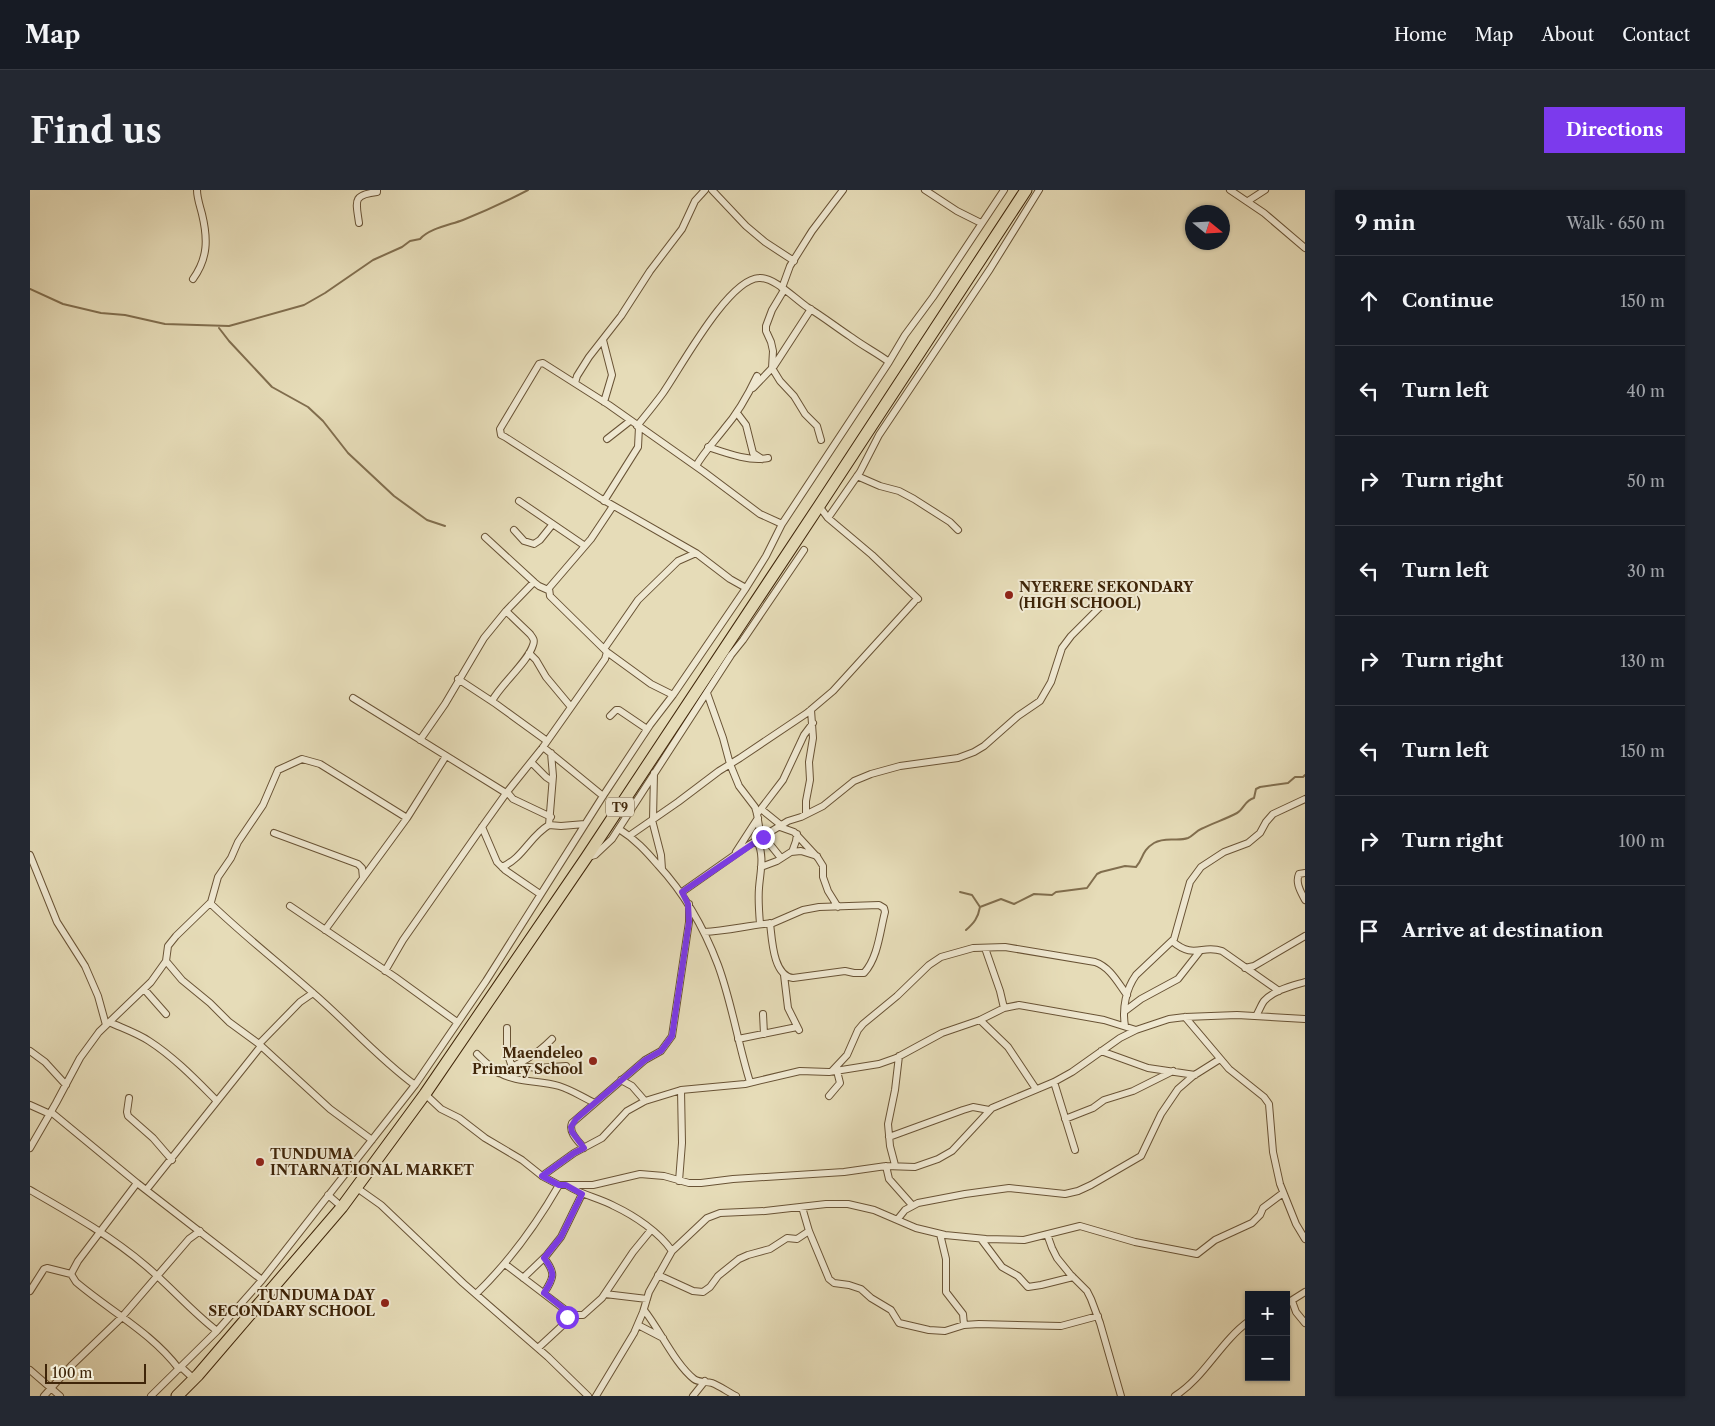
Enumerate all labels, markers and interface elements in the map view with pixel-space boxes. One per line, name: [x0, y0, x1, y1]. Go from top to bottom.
text: Map: [25, 20, 80, 49]
text: Home: [1394, 24, 1447, 46]
text: Map: [1475, 24, 1513, 46]
text: About: [1541, 24, 1594, 46]
text: Contact: [1622, 24, 1690, 46]
button: Directions: [1544, 107, 1685, 153]
text: Find us: [30, 109, 162, 152]
north arrow: [1185, 205, 1230, 250]
text: 9 min: [1355, 210, 1416, 235]
text: Walk · 650 m: [1566, 213, 1665, 233]
icon: ahead: [1355, 287, 1383, 315]
text: Continue: [1402, 289, 1494, 312]
text: 150 m: [1620, 291, 1665, 311]
icon: left: [1355, 377, 1383, 405]
text: Turn left: [1402, 379, 1489, 402]
text: 40 m: [1626, 381, 1665, 401]
icon: right: [1355, 467, 1383, 495]
text: Turn right: [1402, 469, 1503, 492]
text: 50 m: [1627, 471, 1665, 491]
icon: left: [1355, 557, 1383, 585]
text: Turn left: [1402, 559, 1489, 582]
text: 30 m: [1627, 561, 1665, 581]
place label: NYERERE SEKONDARY (HIGH SCHOOL): [1019, 578, 1194, 612]
marker: NYERERE SEKONDARY (HIGH SCHOOL): [1003, 589, 1015, 601]
icon: right: [1355, 647, 1383, 675]
text: Turn right: [1402, 649, 1503, 672]
text: 130 m: [1620, 651, 1665, 671]
icon: left: [1355, 737, 1383, 765]
text: Turn left: [1402, 739, 1489, 762]
text: 150 m: [1620, 741, 1665, 761]
road number: T9: [606, 798, 634, 816]
route end: [752, 826, 775, 849]
icon: right: [1355, 827, 1383, 855]
text: Turn right: [1402, 829, 1503, 852]
text: 100 m: [1619, 831, 1665, 851]
icon: arrive: [1355, 917, 1383, 945]
text: Arrive at destination: [1402, 919, 1603, 942]
place label: Maendeleo Primary School: [472, 1044, 583, 1078]
marker: Maendeleo Primary School: [587, 1055, 599, 1067]
place label: TUNDUMA INTARNATIONAL MARKET: [270, 1145, 474, 1179]
marker: TUNDUMA INTARNATIONAL MARKET: [254, 1156, 266, 1168]
place label: TUNDUMA DAY SECONDARY SCHOOL: [208, 1286, 376, 1320]
map controls: [1245, 1291, 1290, 1381]
button: +: [1245, 1291, 1290, 1336]
marker: TUNDUMA DAY SECONDARY SCHOOL: [379, 1297, 391, 1309]
route start: [556, 1306, 579, 1329]
button: −: [1245, 1336, 1290, 1381]
scale bar: [45, 1361, 146, 1384]
text: 100 m: [52, 1364, 92, 1382]

